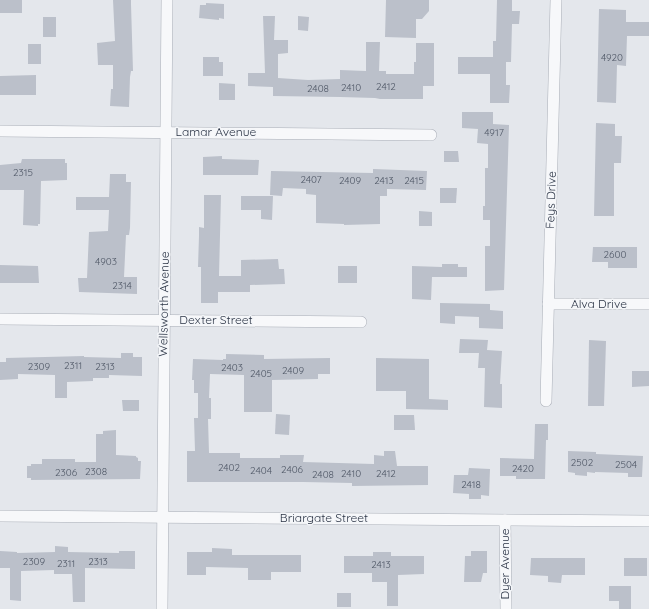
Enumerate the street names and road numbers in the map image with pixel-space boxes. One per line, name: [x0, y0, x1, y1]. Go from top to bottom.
street label: Lamar Avenue: [176, 124, 257, 139]
street label: Feys Drive: [542, 171, 559, 229]
street label: Wellsworth Avenue: [155, 251, 172, 357]
street label: Alva Drive: [571, 296, 627, 311]
street label: Dexter Street: [179, 312, 253, 327]
street label: Briargate Street: [280, 510, 368, 525]
street label: Dyer Avenue: [497, 528, 512, 600]

